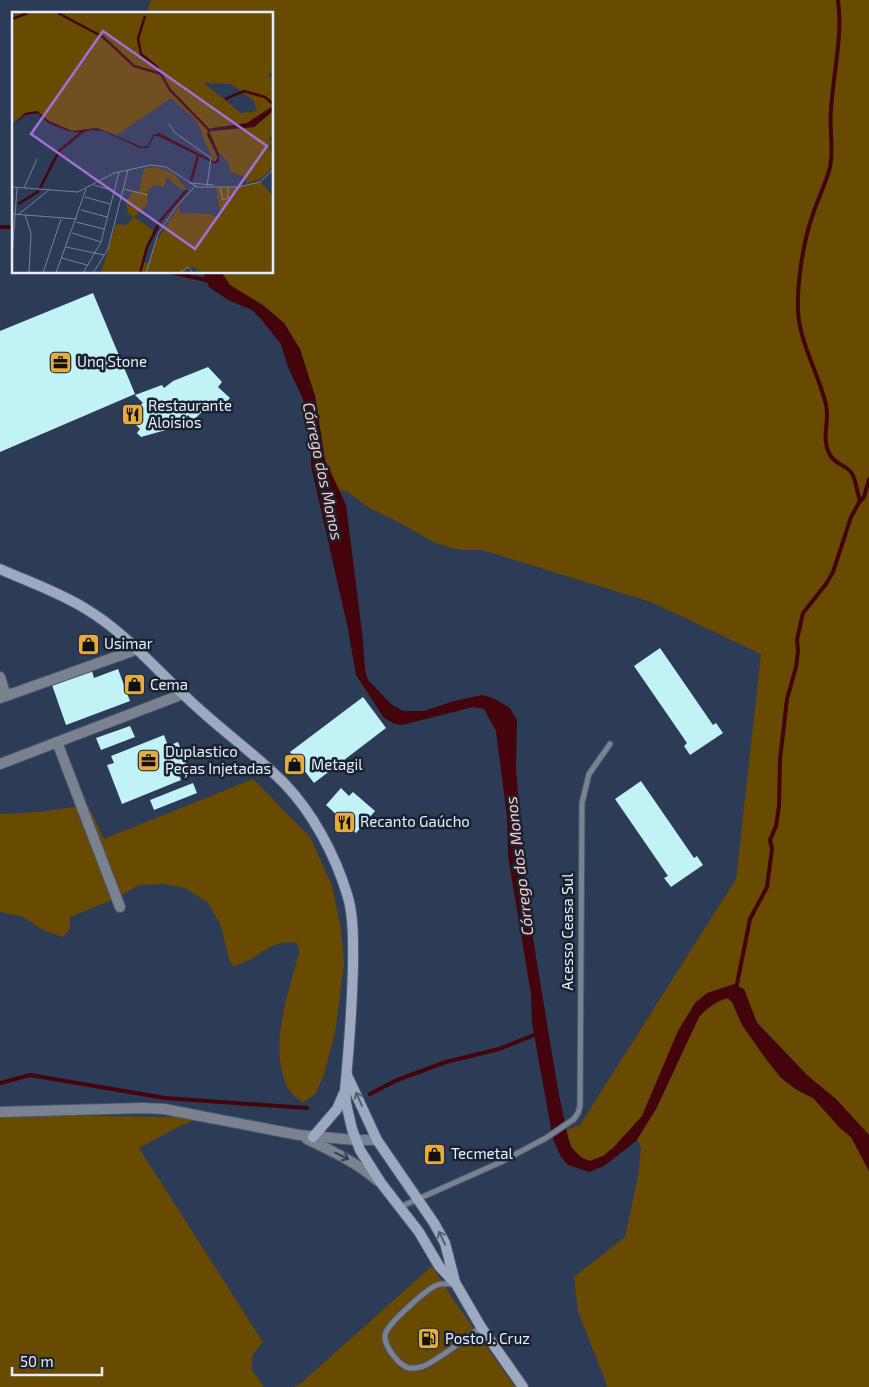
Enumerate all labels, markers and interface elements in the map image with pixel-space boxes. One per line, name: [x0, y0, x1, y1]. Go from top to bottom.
inset map: [12, 12, 274, 274]
office icon: Unq Stone: [49, 350, 73, 374]
place label: Unq Stone: [77, 352, 147, 370]
place label: Restaurante Aloisios: [148, 396, 232, 431]
water label: Córrego dos Monos: [300, 400, 347, 541]
restaurant icon: Restaurante Aloisios: [120, 403, 144, 427]
shop icon: Usimar: [76, 632, 100, 656]
place label: Usimar: [104, 634, 153, 652]
shop icon: Cema: [122, 673, 146, 697]
place label: Cema: [150, 675, 188, 693]
place label: Duplastico Peças Injetadas: [165, 742, 271, 778]
office icon: Duplastico Peças Injetadas: [137, 749, 161, 773]
shop icon: Metagil: [283, 753, 307, 777]
place label: Metagil: [311, 755, 363, 773]
water label: Córrego dos Monos: [501, 795, 536, 937]
restaurant icon: Recanto Gaúcho: [332, 810, 356, 834]
place label: Recanto Gaúcho: [360, 812, 470, 830]
street label: Acesso Ceasa Sul: [558, 873, 576, 991]
one-way arrow: [354, 1092, 364, 1107]
shop icon: Tecmetal: [423, 1142, 447, 1166]
place label: Tecmetal: [451, 1144, 514, 1162]
one-way arrow: [334, 1152, 349, 1161]
one-way arrow: [437, 1231, 446, 1246]
fuel station icon: Posto J. Cruz: [417, 1327, 441, 1351]
place label: Posto J. Cruz: [445, 1329, 530, 1347]
scale bar: [12, 1344, 102, 1376]
text: 50 m: [20, 1352, 54, 1370]

